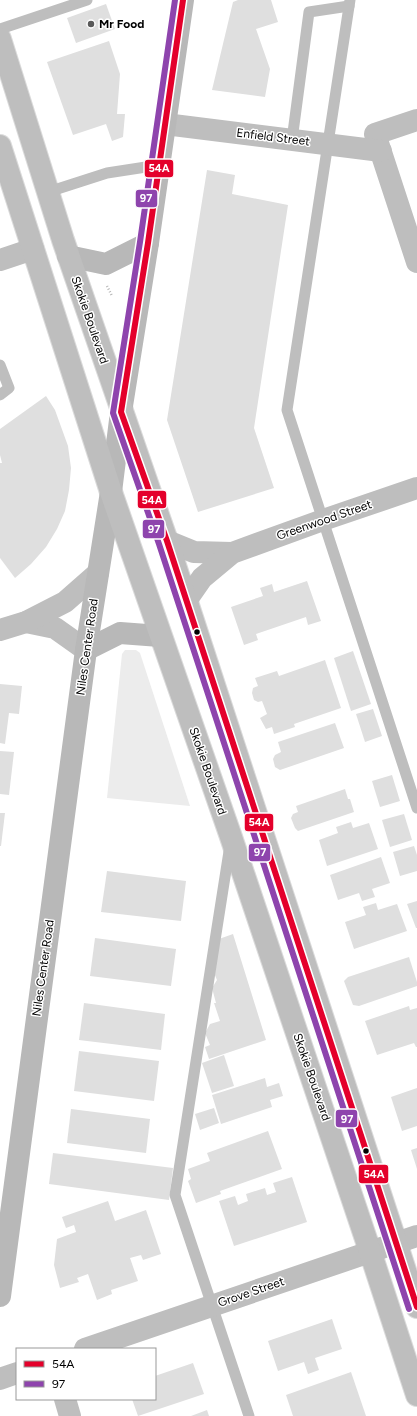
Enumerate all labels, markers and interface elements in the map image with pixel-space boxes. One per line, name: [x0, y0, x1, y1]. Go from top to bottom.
place label: Mr Food: [99, 17, 144, 31]
marker: Mr Food: [86, 19, 96, 29]
street label: Enfield Street: [236, 126, 311, 149]
line badge: 54A: [144, 159, 174, 178]
text: 54A: [148, 162, 170, 175]
line badge: 97: [135, 189, 158, 208]
text: 97: [140, 192, 152, 205]
street label: Skokie Boulevard: [68, 274, 112, 366]
line badge: 54A: [137, 490, 167, 509]
text: 54A: [141, 494, 163, 507]
street label: Greenwood Street: [275, 497, 374, 543]
line badge: 97: [142, 519, 165, 539]
text: 97: [148, 523, 160, 536]
street label: Niles Center Road: [73, 598, 101, 696]
unlabelled marker: [192, 627, 202, 637]
street label: Skokie Boulevard: [186, 725, 230, 817]
line badge: 54A: [244, 813, 274, 832]
text: 54A: [248, 816, 270, 829]
line badge: 97: [248, 843, 271, 862]
text: 97: [254, 846, 266, 859]
street label: Niles Center Road: [29, 919, 57, 1017]
street label: Skokie Boulevard: [290, 1031, 334, 1123]
line badge: 97: [335, 1109, 358, 1128]
text: 97: [341, 1113, 353, 1126]
unlabelled marker: [361, 1146, 371, 1156]
line badge: 54A: [358, 1164, 389, 1184]
text: 54A: [363, 1168, 385, 1181]
street label: Grove Street: [216, 1274, 286, 1310]
legend: [16, 1348, 156, 1400]
text: 54A: [52, 1357, 74, 1371]
text: 97: [52, 1377, 66, 1391]

